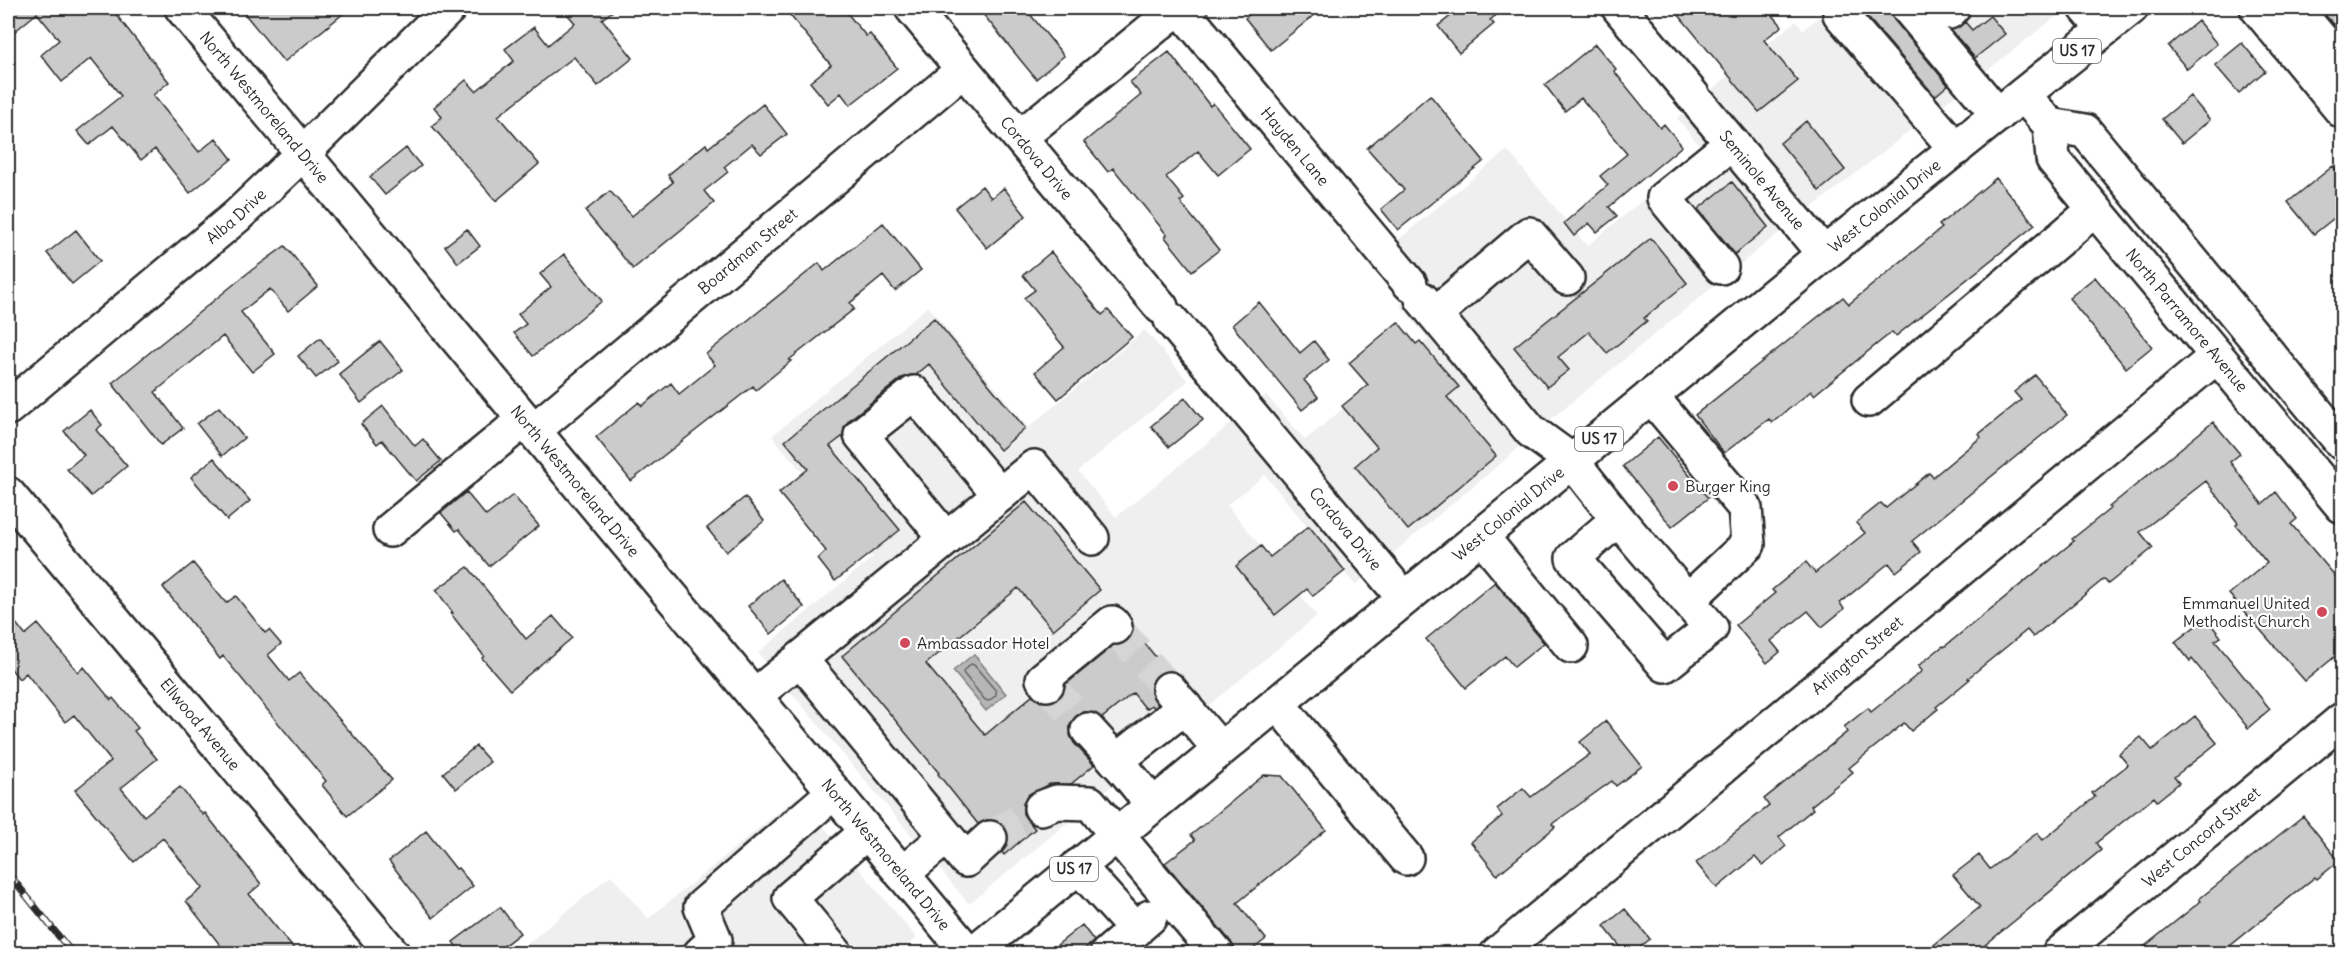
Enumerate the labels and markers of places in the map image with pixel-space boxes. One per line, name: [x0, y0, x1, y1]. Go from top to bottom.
place label: Burger King: [1685, 476, 1771, 496]
marker: Burger King: [1666, 479, 1680, 493]
place label: Emmanuel United Methodist Church: [2182, 593, 2310, 631]
marker: Emmanuel United Methodist Church: [2315, 605, 2329, 619]
place label: Ambassador Hotel: [917, 633, 1049, 653]
marker: Ambassador Hotel: [898, 636, 912, 650]

